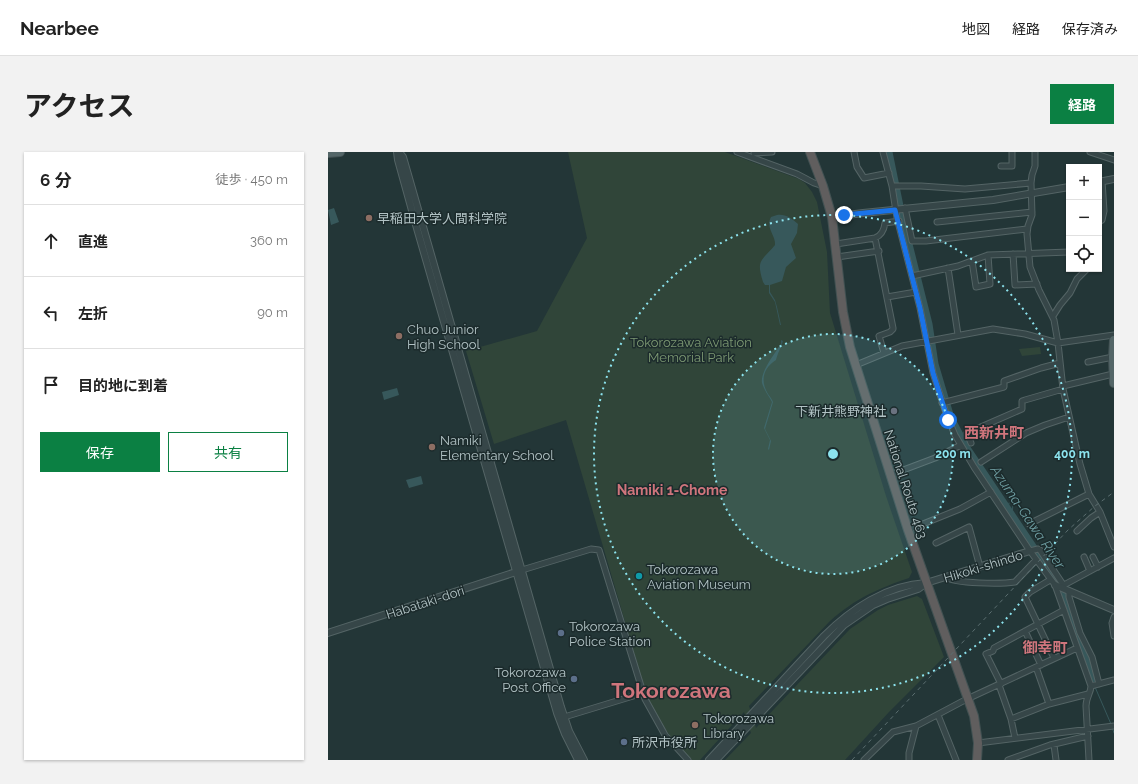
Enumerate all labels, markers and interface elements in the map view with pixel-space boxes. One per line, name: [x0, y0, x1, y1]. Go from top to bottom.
text: Nearbee: [20, 17, 99, 39]
text: 地図: [962, 21, 990, 37]
text: 経路: [1012, 21, 1040, 37]
text: 保存済み: [1062, 21, 1118, 37]
button: 経路: [1050, 84, 1114, 124]
text: アクセス: [24, 90, 135, 123]
map controls: [1066, 164, 1102, 272]
button: +: [1066, 164, 1102, 200]
text: 6 分: [40, 170, 71, 190]
text: 徒歩 · 450 m: [216, 172, 288, 187]
button: −: [1066, 200, 1102, 236]
route end: [835, 206, 853, 224]
place label: 早稲田大学人間科学院: [377, 211, 507, 226]
marker: 早稲田大学人間科学院: [364, 213, 374, 223]
icon: ahead: [40, 230, 62, 252]
text: 直進: [78, 233, 108, 251]
text: 360 m: [250, 233, 288, 248]
button: locate: [1066, 236, 1102, 272]
icon: left: [40, 302, 62, 324]
text: 左折: [78, 305, 108, 323]
text: 90 m: [257, 305, 288, 320]
place label: Chuo Junior High School: [407, 322, 480, 352]
marker: Chuo Junior High School: [394, 331, 404, 341]
park label: Tokorozawa Aviation Memorial Park: [630, 335, 752, 365]
icon: arrive: [40, 374, 62, 396]
text: 目的地に到着: [78, 377, 168, 395]
place label: 下新井熊野神社: [795, 404, 886, 419]
marker: 下新井熊野神社: [889, 406, 899, 416]
route start: [939, 411, 957, 429]
district label: 西新井町: [964, 424, 1024, 442]
street label: National Route 463: [881, 428, 930, 541]
button: 保存: [40, 432, 160, 472]
button: 共有: [168, 432, 288, 472]
place label: Namiki Elementary School: [440, 433, 554, 463]
marker: Namiki Elementary School: [427, 442, 437, 452]
centre of rings: [826, 447, 840, 461]
text: 200 m: [935, 447, 971, 461]
text: 400 m: [1054, 447, 1090, 461]
water label: Azuma-Gawa River: [987, 462, 1069, 573]
district label: Namiki 1-Chome: [617, 482, 728, 498]
street label: Hikoki-shindo: [942, 547, 1025, 586]
place label: Tokorozawa Aviation Museum: [647, 562, 751, 592]
marker: Tokorozawa Aviation Museum: [634, 571, 644, 581]
street label: Habataki-dori: [384, 583, 466, 622]
place label: Tokorozawa Police Station: [569, 619, 651, 649]
marker: Tokorozawa Police Station: [556, 628, 566, 638]
district label: 御幸町: [1022, 639, 1068, 657]
place label: Tokorozawa Post Office: [495, 665, 566, 695]
marker: Tokorozawa Post Office: [569, 674, 579, 684]
district label: Tokorozawa: [611, 678, 731, 703]
place label: Tokorozawa Library: [703, 711, 774, 741]
marker: Tokorozawa Library: [690, 720, 700, 730]
place label: 所沢市役所: [632, 735, 697, 750]
marker: 所沢市役所: [619, 737, 629, 747]

